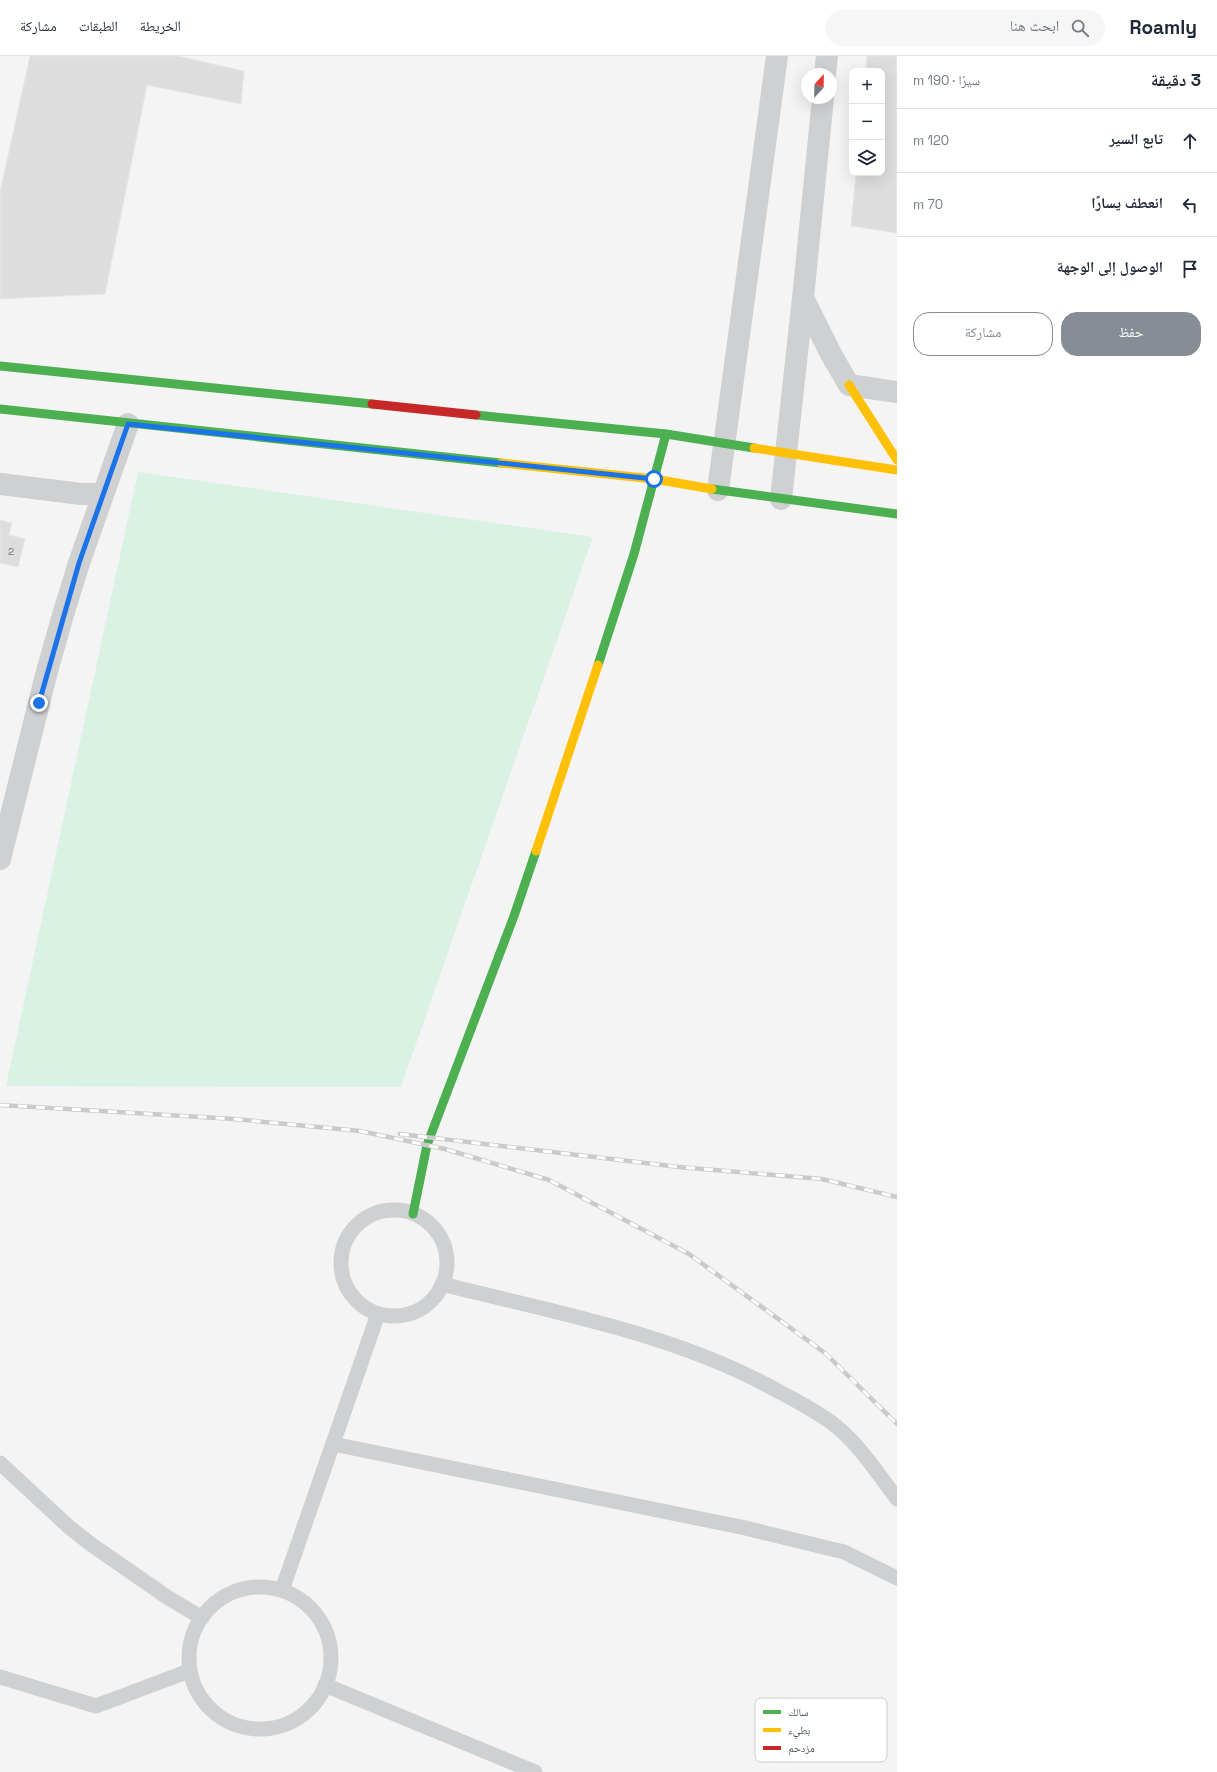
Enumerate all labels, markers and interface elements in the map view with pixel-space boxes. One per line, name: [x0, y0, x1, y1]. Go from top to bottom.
search box: [825, 10, 1105, 46]
text: Roamly: [1129, 15, 1197, 40]
text: ابحث هنا: [1010, 16, 1059, 35]
text: مشاركة: [20, 17, 57, 35]
text: الطبقات: [79, 17, 118, 35]
text: الخريطة: [140, 17, 181, 35]
icon: search: [1069, 17, 1091, 39]
north arrow: [801, 68, 837, 104]
map controls: [849, 68, 885, 176]
button: +: [849, 68, 885, 104]
text: 3 دقيقة: [1151, 69, 1201, 91]
text: سيرًا · 190 m: [913, 72, 980, 89]
button: −: [849, 104, 885, 140]
text: تابع السير: [1109, 129, 1163, 148]
icon: ahead: [1179, 130, 1201, 152]
text: 120 m: [913, 132, 949, 149]
button: layers: [849, 140, 885, 176]
text: انعطف يسارًا: [1091, 193, 1163, 212]
icon: left: [1179, 194, 1201, 216]
text: 70 m: [913, 196, 943, 213]
text: الوصول إلى الوجهة: [1057, 257, 1163, 276]
icon: arrive: [1179, 258, 1201, 280]
button: مشاركة: [913, 312, 1053, 356]
button: حفظ: [1061, 312, 1201, 356]
route start: [645, 470, 663, 488]
house number: 2: [8, 545, 14, 558]
route end: [30, 694, 48, 712]
legend: [755, 1698, 887, 1762]
text: سالك: [788, 1705, 808, 1719]
text: بطيء: [788, 1723, 810, 1739]
text: مزدحم: [788, 1741, 815, 1756]

